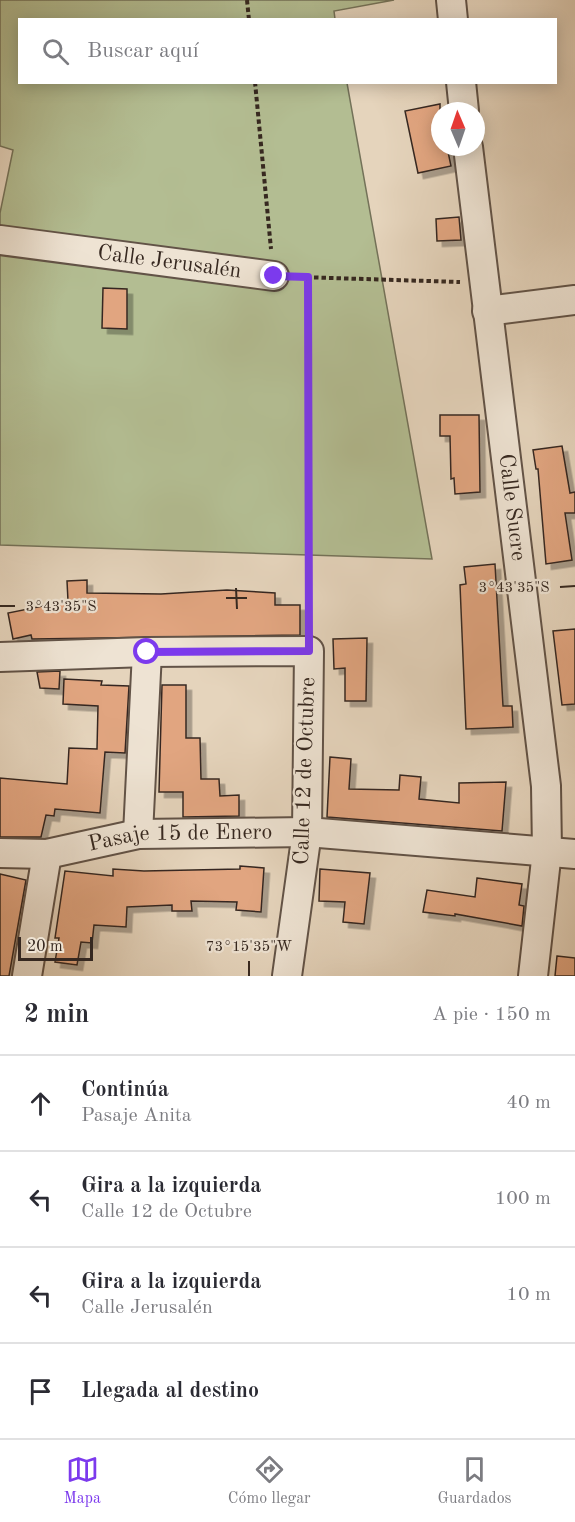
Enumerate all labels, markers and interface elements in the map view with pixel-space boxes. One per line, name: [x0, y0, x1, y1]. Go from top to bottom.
search box: [18, 18, 557, 84]
icon: search: [39, 35, 72, 68]
text: Buscar aquí: [87, 40, 199, 62]
north arrow: [431, 102, 485, 156]
street label: Calle Jerusalén: [96, 242, 243, 283]
route end: [260, 262, 286, 288]
street label: Calle Sucre: [495, 452, 529, 562]
text: 3°43'35"S: [478, 581, 550, 596]
text: 3°43'35"S: [25, 600, 97, 615]
route start: [133, 638, 159, 664]
street label: Calle 12 de Octubre: [291, 677, 319, 865]
street label: Pasaje 15 de Enero: [86, 821, 273, 856]
scale bar: [18, 934, 93, 962]
text: 20 m: [27, 939, 63, 955]
text: 73°15'35"W: [206, 940, 292, 955]
text: 2 min: [24, 1002, 89, 1028]
text: A pie · 150 m: [432, 1005, 551, 1025]
text: Continúa: [81, 1079, 169, 1101]
icon: ahead: [24, 1087, 57, 1120]
text: 40 m: [506, 1093, 551, 1113]
text: Pasaje Anita: [81, 1106, 192, 1126]
text: Gira a la izquierda: [81, 1175, 261, 1197]
icon: left: [24, 1183, 57, 1216]
text: 100 m: [495, 1189, 551, 1209]
text: Calle 12 de Octubre: [81, 1202, 252, 1222]
text: Gira a la izquierda: [81, 1271, 261, 1293]
icon: left: [24, 1279, 57, 1312]
text: 10 m: [506, 1285, 551, 1305]
text: Calle Jerusalén: [81, 1298, 213, 1318]
icon: arrive: [24, 1375, 57, 1408]
text: Llegada al destino: [81, 1380, 259, 1402]
tab: Mapa: [63, 1453, 101, 1509]
tab: Cómo llegar: [228, 1453, 311, 1509]
tab: Guardados: [438, 1453, 512, 1509]

